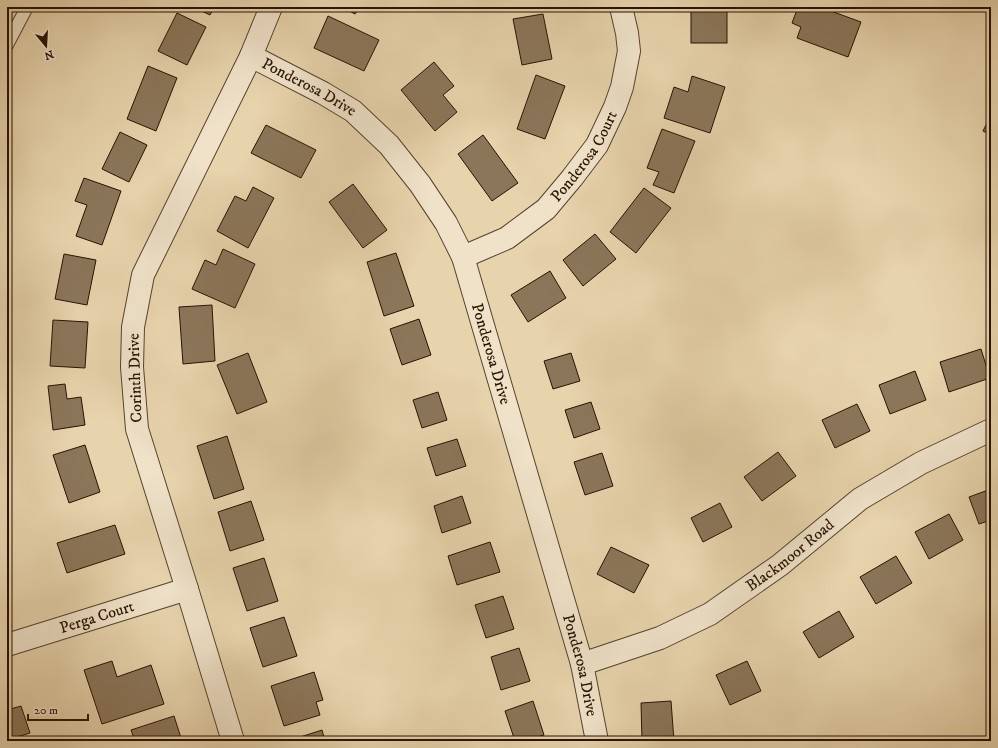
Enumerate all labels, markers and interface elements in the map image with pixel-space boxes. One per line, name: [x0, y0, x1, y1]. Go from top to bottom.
north arrow: [26, 26, 66, 66]
text: N: [42, 47, 55, 63]
street label: Ponderosa Drive: [259, 53, 361, 121]
street label: Ponderosa Court: [546, 108, 622, 206]
street label: Ponderosa Drive: [467, 301, 516, 407]
street label: Corinth Drive: [123, 333, 147, 423]
street label: Blackmoor Road: [742, 515, 838, 596]
street label: Perga Court: [57, 596, 136, 638]
street label: Ponderosa Drive: [558, 612, 602, 718]
scale bar: [28, 696, 88, 722]
text: 20 m: [34, 703, 58, 718]

